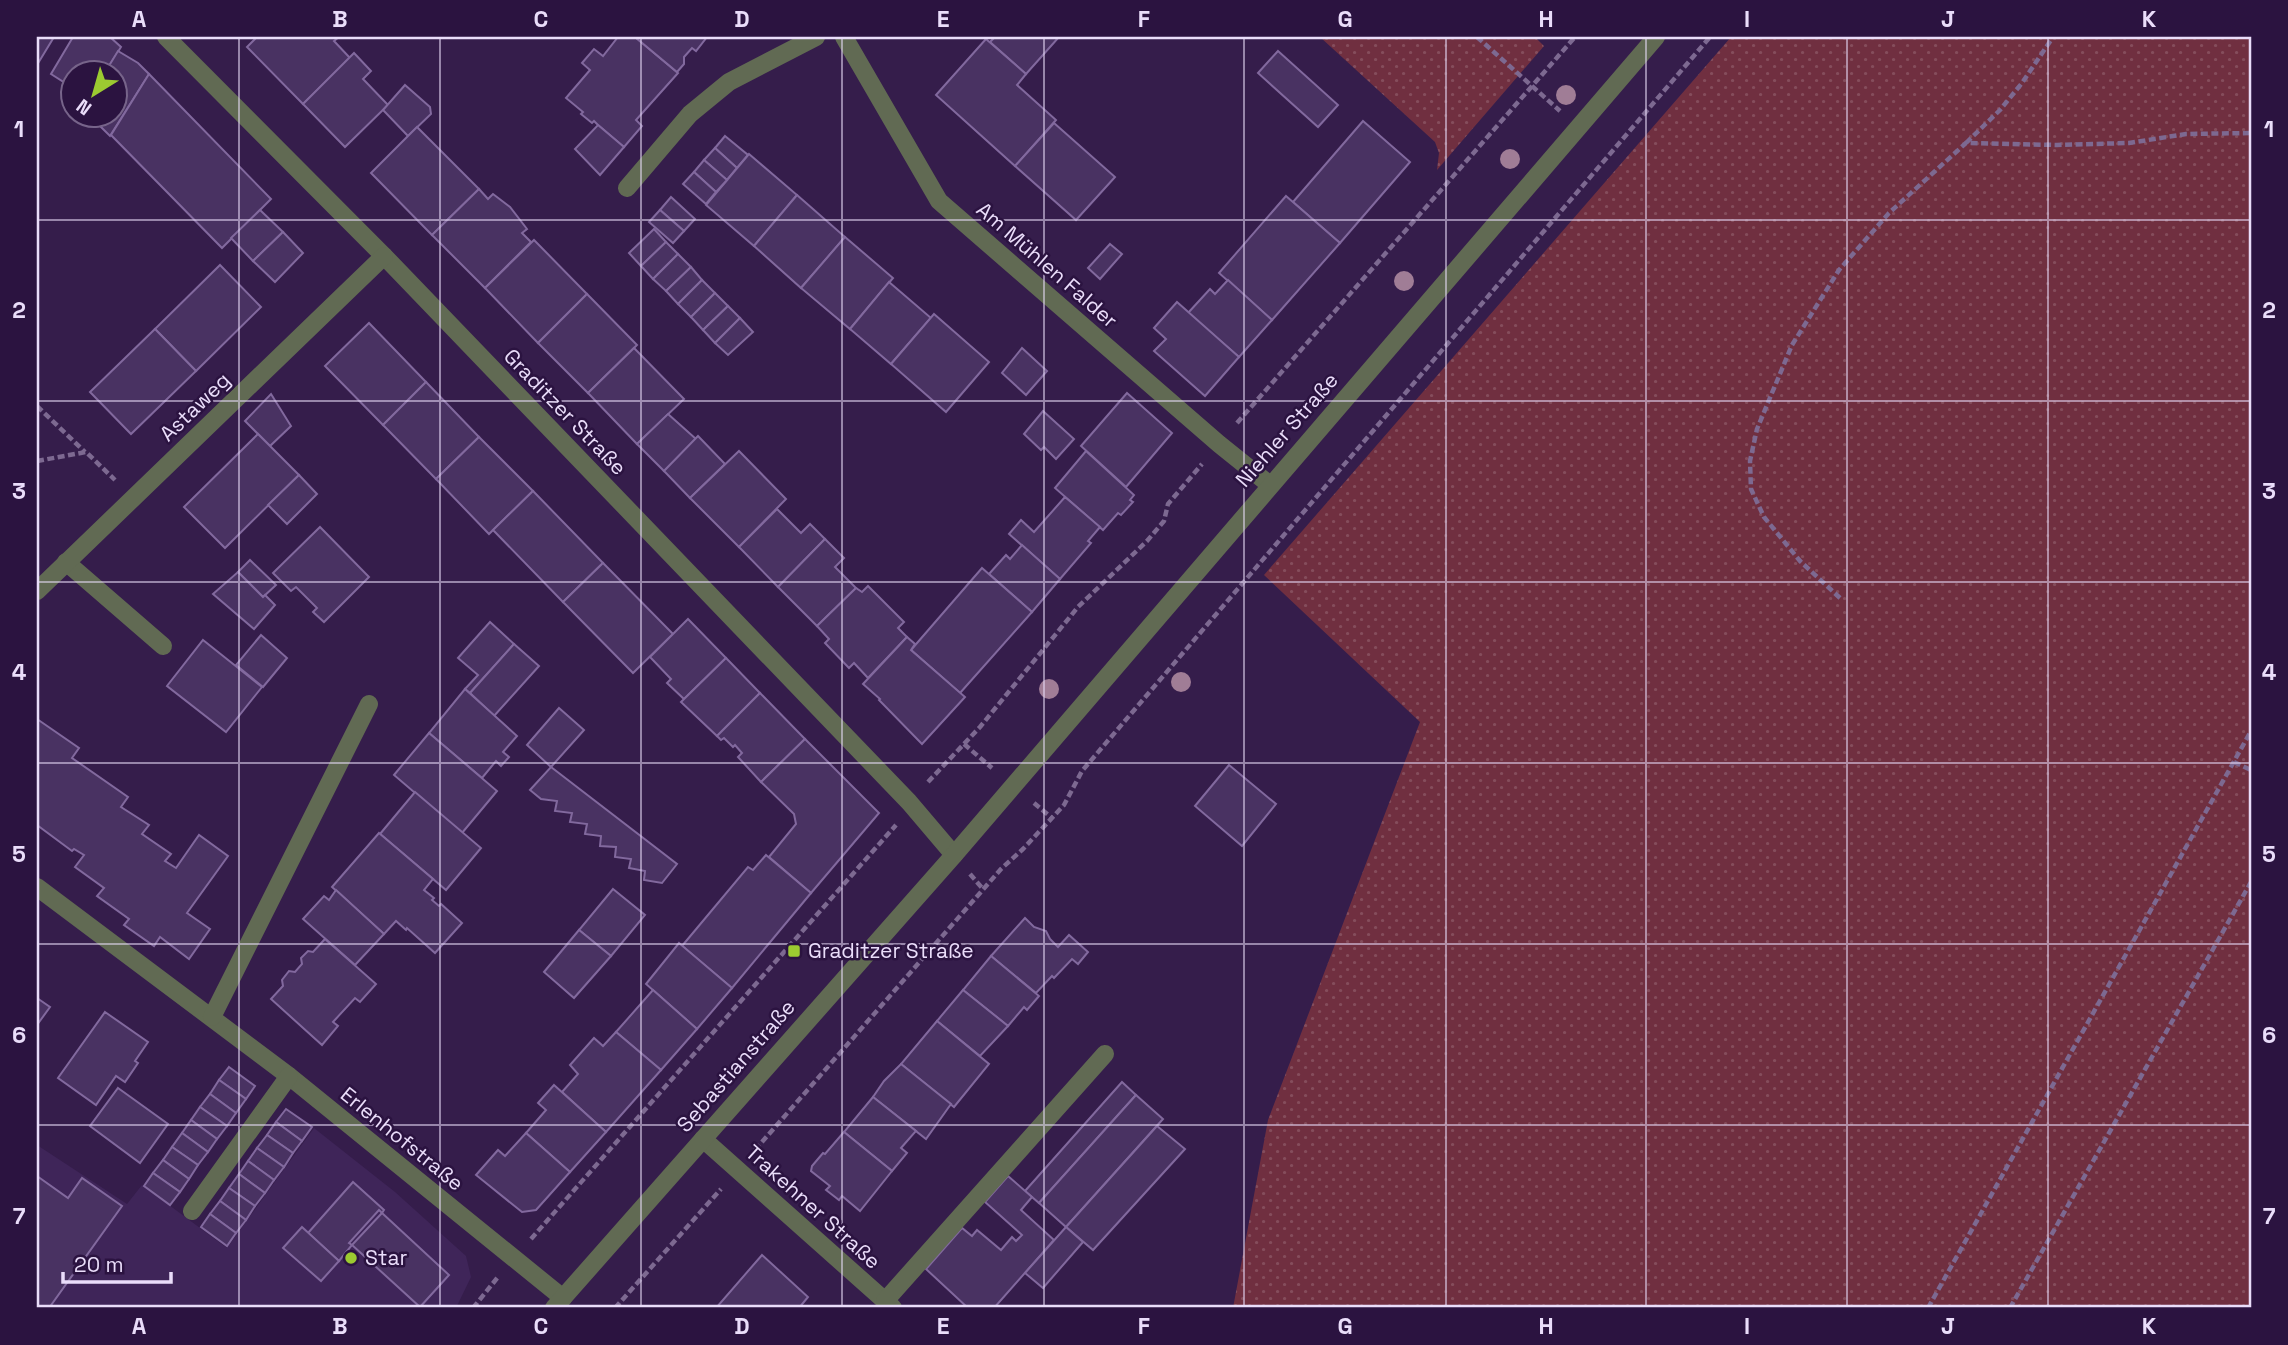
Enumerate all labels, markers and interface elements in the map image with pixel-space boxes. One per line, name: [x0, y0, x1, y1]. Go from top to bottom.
text: A: [132, 4, 147, 34]
text: B: [332, 4, 348, 34]
text: C: [534, 4, 548, 34]
text: D: [734, 4, 750, 34]
text: E: [937, 4, 949, 34]
text: F: [1138, 4, 1150, 34]
text: G: [1337, 4, 1353, 34]
text: H: [1538, 4, 1554, 34]
text: I: [1744, 4, 1750, 34]
text: J: [1941, 4, 1955, 34]
text: K: [2142, 4, 2157, 34]
north arrow: [60, 60, 130, 130]
text: N: [71, 93, 97, 121]
text: 1: [14, 114, 24, 144]
text: 1: [2264, 114, 2274, 144]
street label: Am Mühlen Falder: [971, 196, 1124, 333]
text: 2: [12, 295, 26, 325]
text: 2: [2262, 295, 2276, 325]
street label: Graditzer Straße: [498, 343, 633, 481]
street label: Astaweg: [154, 366, 236, 447]
street label: Niehler Straße: [1230, 367, 1344, 493]
text: 3: [12, 476, 26, 506]
text: 3: [2262, 476, 2276, 506]
text: 4: [12, 657, 27, 687]
text: 4: [2262, 657, 2277, 687]
text: 5: [12, 839, 26, 869]
text: 5: [2262, 839, 2276, 869]
place label: Graditzer Straße: [808, 937, 974, 964]
marker: Graditzer Straße: [786, 943, 802, 959]
street label: Sebastianstraße: [671, 994, 801, 1138]
text: 6: [12, 1020, 26, 1050]
text: 6: [2262, 1020, 2276, 1050]
street label: Erlenhofstraße: [335, 1081, 469, 1196]
street label: Trakehner Straße: [740, 1139, 887, 1274]
text: 7: [13, 1201, 26, 1231]
text: 7: [2263, 1201, 2276, 1231]
scale bar: [63, 1240, 172, 1284]
place label: Star: [365, 1244, 408, 1271]
marker: Star: [343, 1250, 359, 1266]
text: 20 m: [74, 1251, 124, 1278]
text: A: [132, 1311, 147, 1341]
text: B: [332, 1311, 348, 1341]
text: C: [534, 1311, 548, 1341]
text: D: [734, 1311, 750, 1341]
text: E: [937, 1311, 949, 1341]
text: F: [1138, 1311, 1150, 1341]
text: G: [1337, 1311, 1353, 1341]
text: H: [1538, 1311, 1554, 1341]
text: I: [1744, 1311, 1750, 1341]
text: J: [1941, 1311, 1955, 1341]
text: K: [2142, 1311, 2157, 1341]

